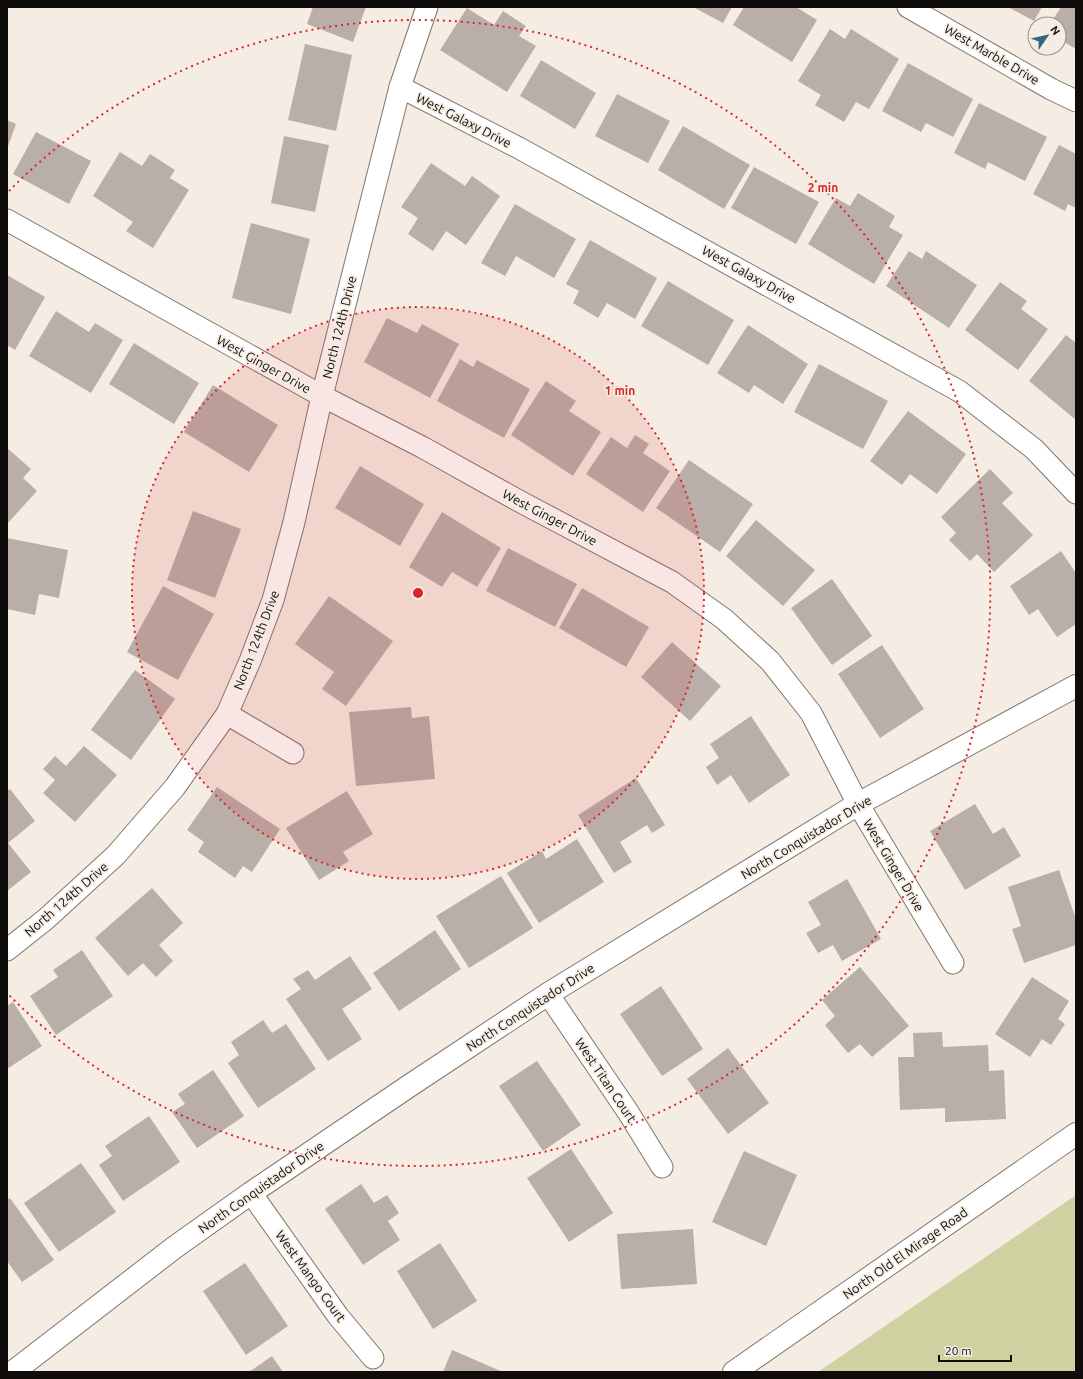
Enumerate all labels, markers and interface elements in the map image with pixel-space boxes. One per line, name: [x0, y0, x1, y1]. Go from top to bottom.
north arrow: [1027, 16, 1067, 56]
street label: West Marble Drive: [942, 21, 1042, 87]
text: N: [1048, 24, 1063, 37]
street label: West Galaxy Drive: [414, 90, 514, 150]
text: 2 min: [808, 181, 838, 194]
street label: West Galaxy Drive: [700, 242, 798, 306]
street label: North 124th Drive: [319, 274, 359, 380]
street label: West Ginger Drive: [215, 332, 313, 396]
text: 1 min: [605, 384, 635, 397]
street label: West Ginger Drive: [500, 486, 600, 548]
centre of rings: [411, 586, 425, 600]
street label: North 124th Drive: [231, 588, 281, 692]
street label: North Conquistador Drive: [738, 792, 874, 882]
street label: West Ginger Drive: [861, 816, 927, 914]
street label: North 124th Drive: [22, 859, 110, 939]
street label: North Conquistador Drive: [463, 960, 597, 1054]
street label: West Titan Court: [573, 1035, 639, 1125]
street label: North Conquistador Drive: [196, 1138, 326, 1236]
street label: North Old El Mirage Road: [840, 1205, 970, 1301]
street label: West Mango Court: [273, 1228, 349, 1324]
scale bar: [939, 1337, 1011, 1363]
text: 20 m: [945, 1344, 972, 1357]

